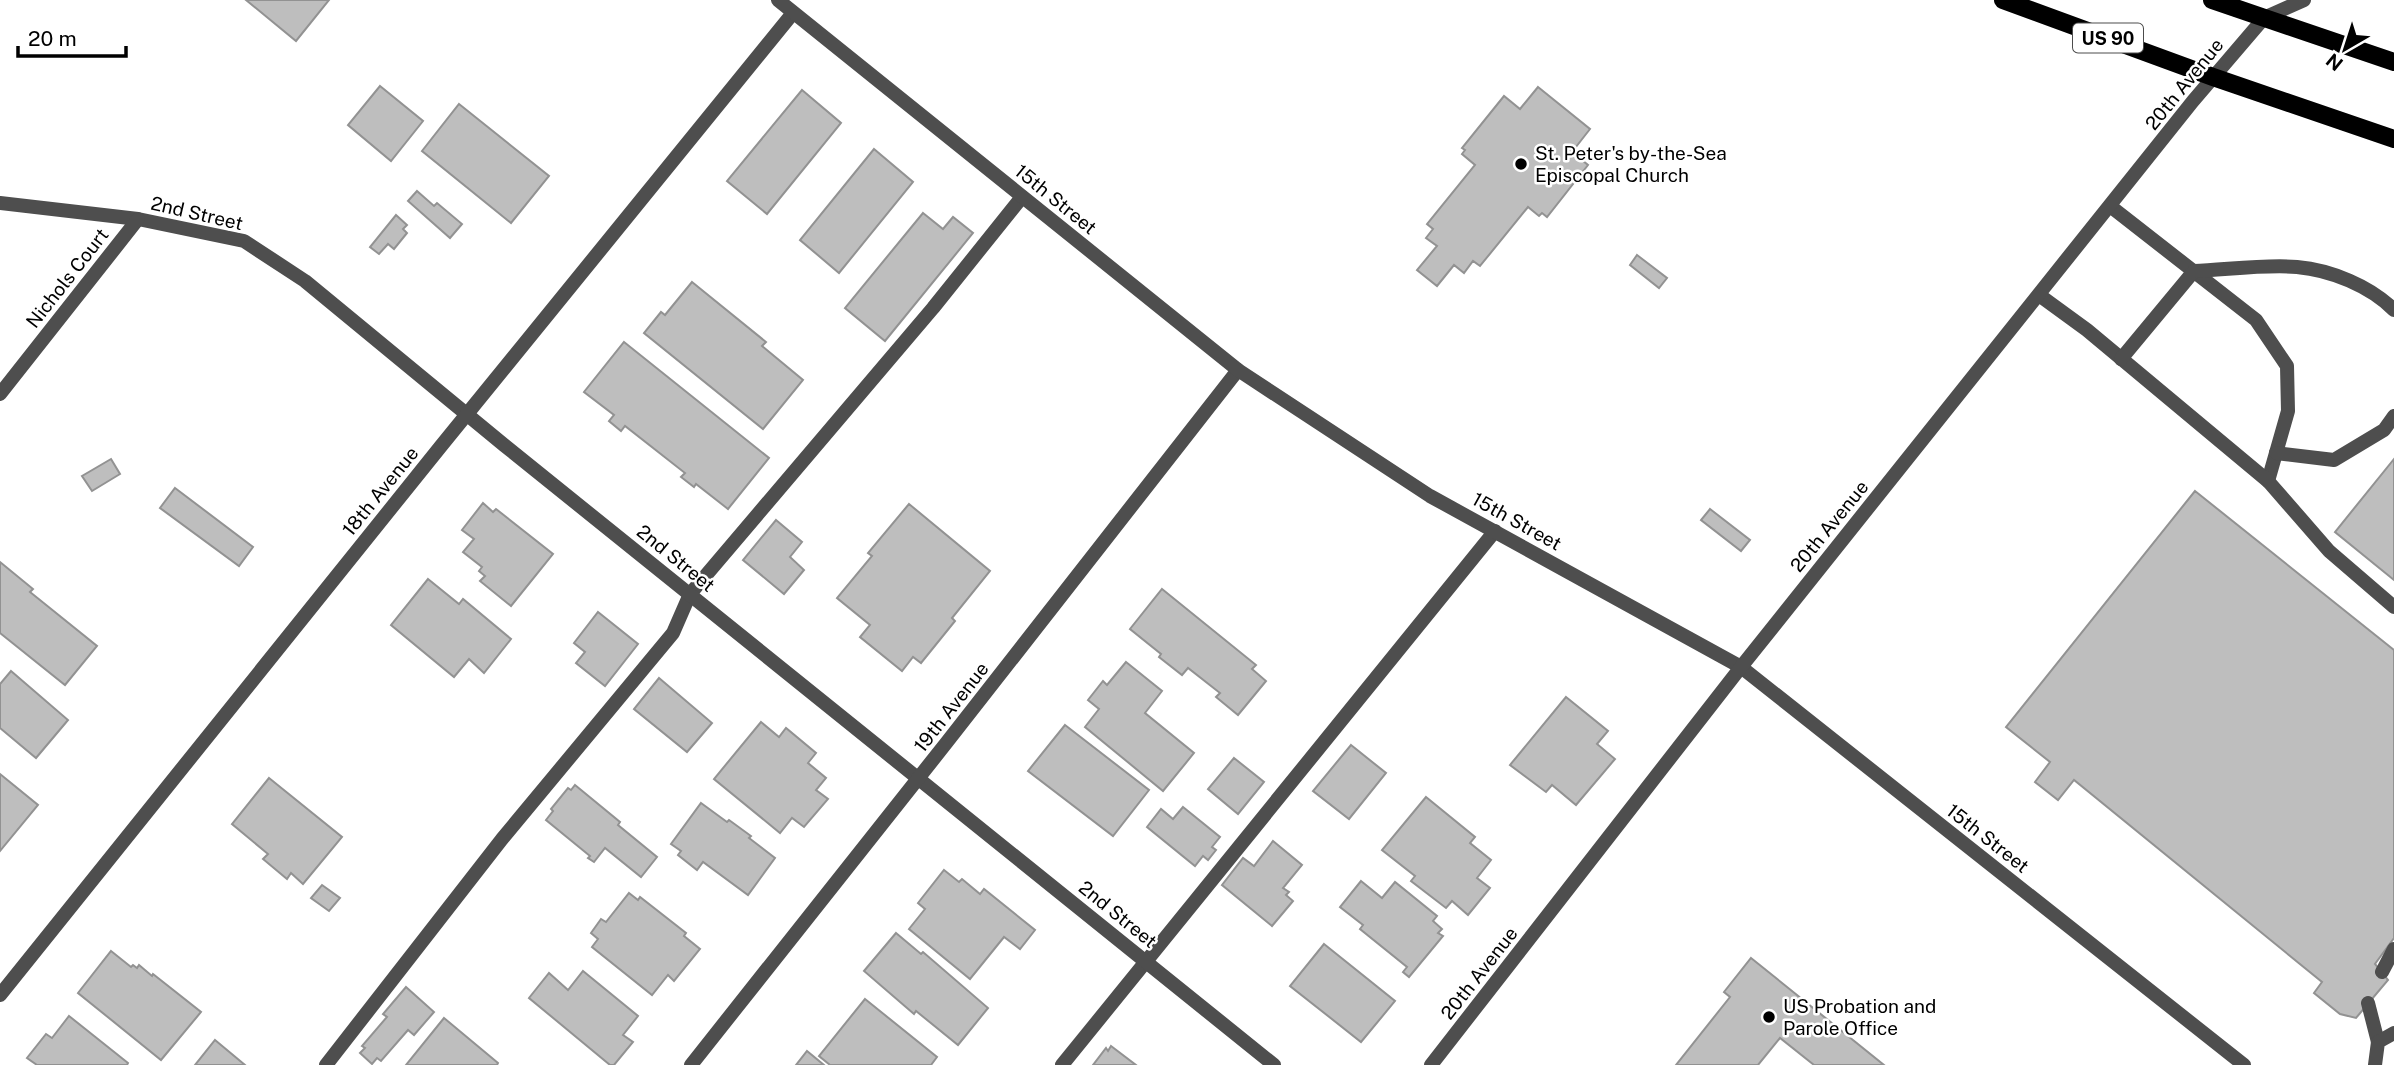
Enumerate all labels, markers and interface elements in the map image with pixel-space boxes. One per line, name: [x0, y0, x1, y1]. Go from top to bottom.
scale bar: [18, 14, 126, 58]
north arrow: [2310, 14, 2380, 84]
road number: US 90: [2073, 24, 2143, 52]
text: 20 m: [28, 26, 77, 51]
street label: 20th Avenue: [2140, 34, 2228, 134]
text: N: [2322, 49, 2347, 75]
place label: St. Peter's by-the-Sea Episcopal Church: [1535, 142, 1727, 186]
marker: St. Peter's by-the-Sea Episcopal Church: [1513, 156, 1529, 172]
street label: 15th Street: [1011, 159, 1101, 239]
street label: 2nd Street: [149, 192, 245, 234]
street label: Nichols Court: [21, 224, 113, 332]
street label: 18th Avenue: [337, 442, 423, 540]
street label: 20th Avenue: [1785, 476, 1873, 576]
street label: 15th Street: [1469, 488, 1565, 554]
street label: 2nd Street: [633, 520, 719, 596]
street label: 19th Avenue: [909, 658, 993, 756]
street label: 15th Street: [1942, 799, 2034, 877]
street label: 2nd Street: [1075, 876, 1161, 952]
street label: 20th Avenue: [1436, 922, 1522, 1024]
place label: US Probation and Parole Office: [1783, 995, 1936, 1039]
marker: US Probation and Parole Office: [1761, 1009, 1777, 1025]

